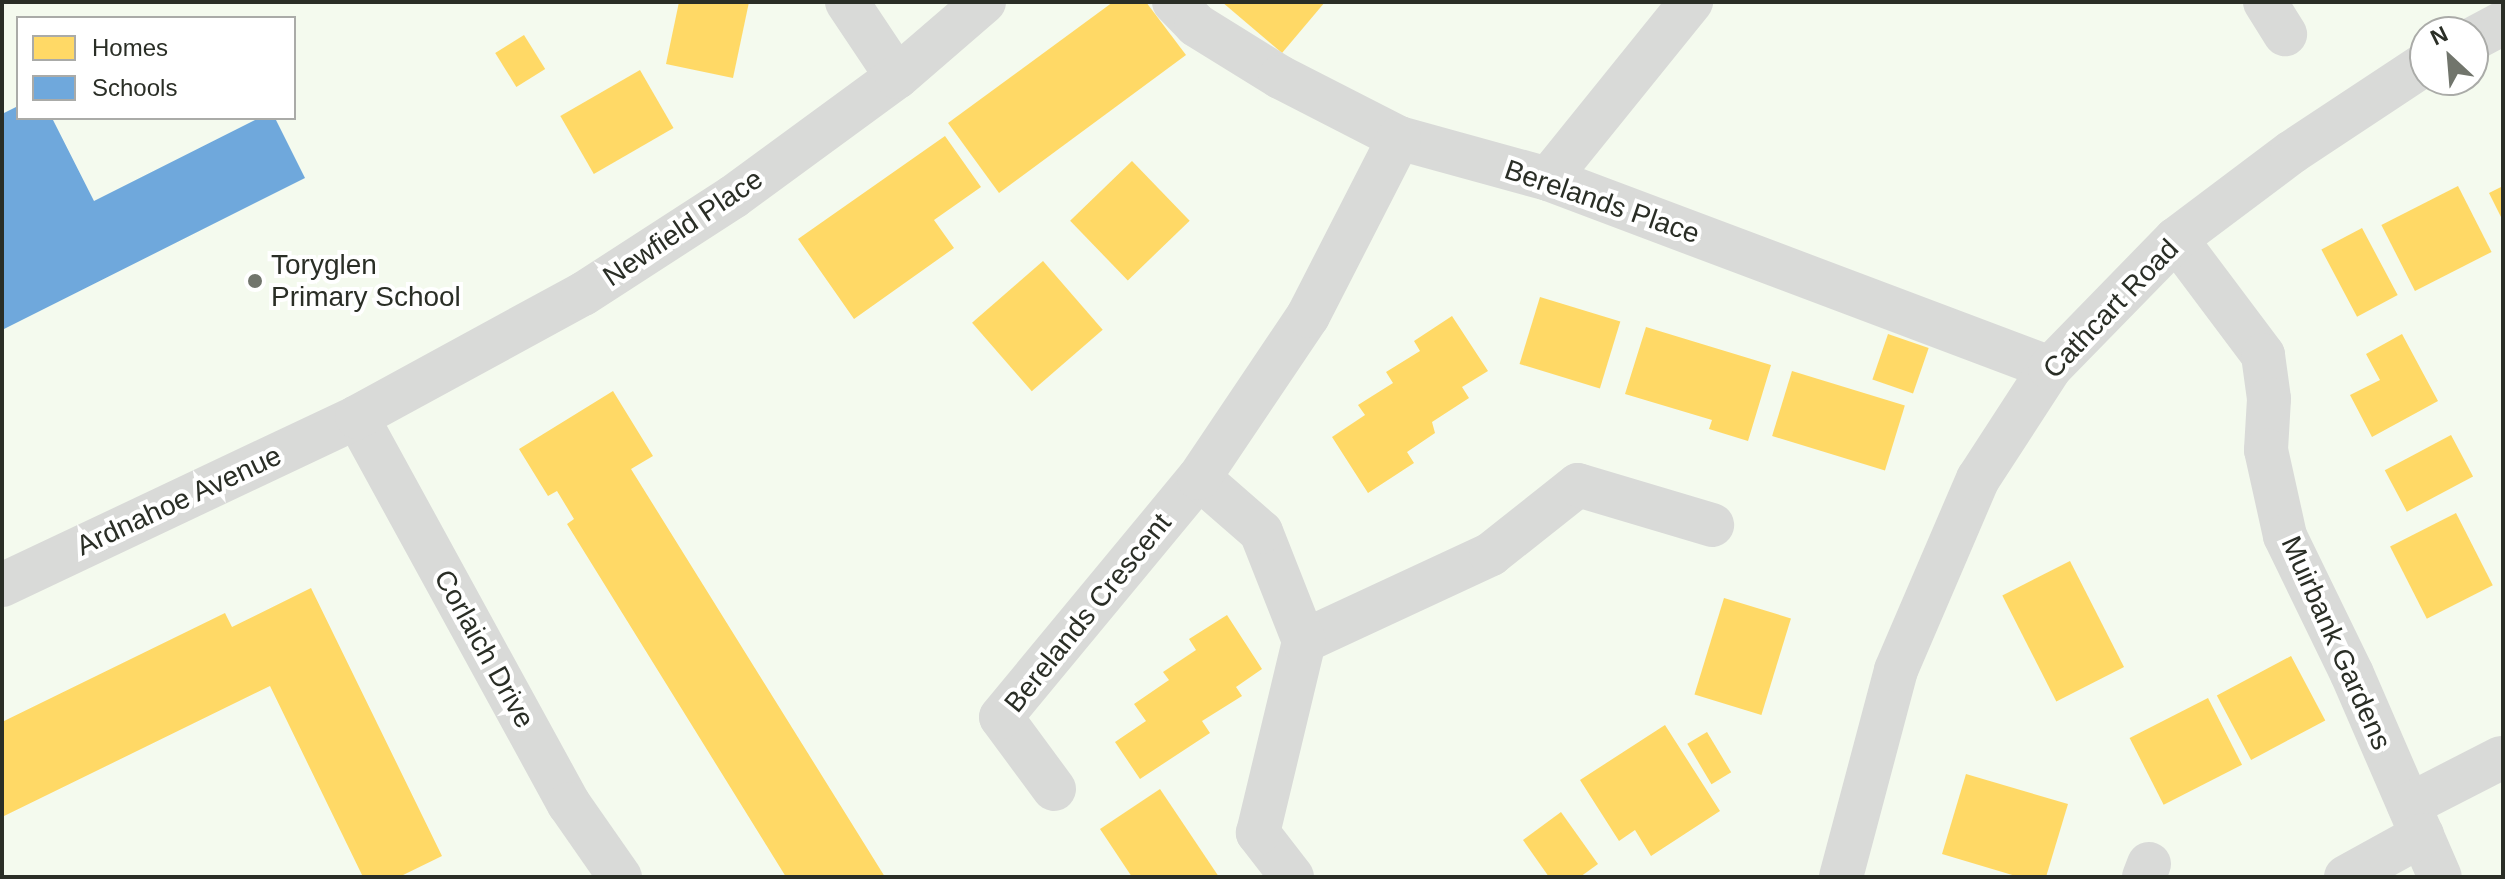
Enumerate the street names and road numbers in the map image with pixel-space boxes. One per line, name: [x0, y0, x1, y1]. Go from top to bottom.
street label: Berelands Place: [1500, 153, 1704, 251]
street label: Newfield Place: [597, 162, 769, 294]
street label: Cathcart Road: [2036, 232, 2186, 386]
street label: Ardnahoe Avenue: [71, 439, 287, 563]
street label: Berelands Crescent: [998, 507, 1178, 719]
street label: Muirbank Gardens: [2274, 531, 2398, 755]
street label: Corlaich Drive: [427, 564, 541, 734]

